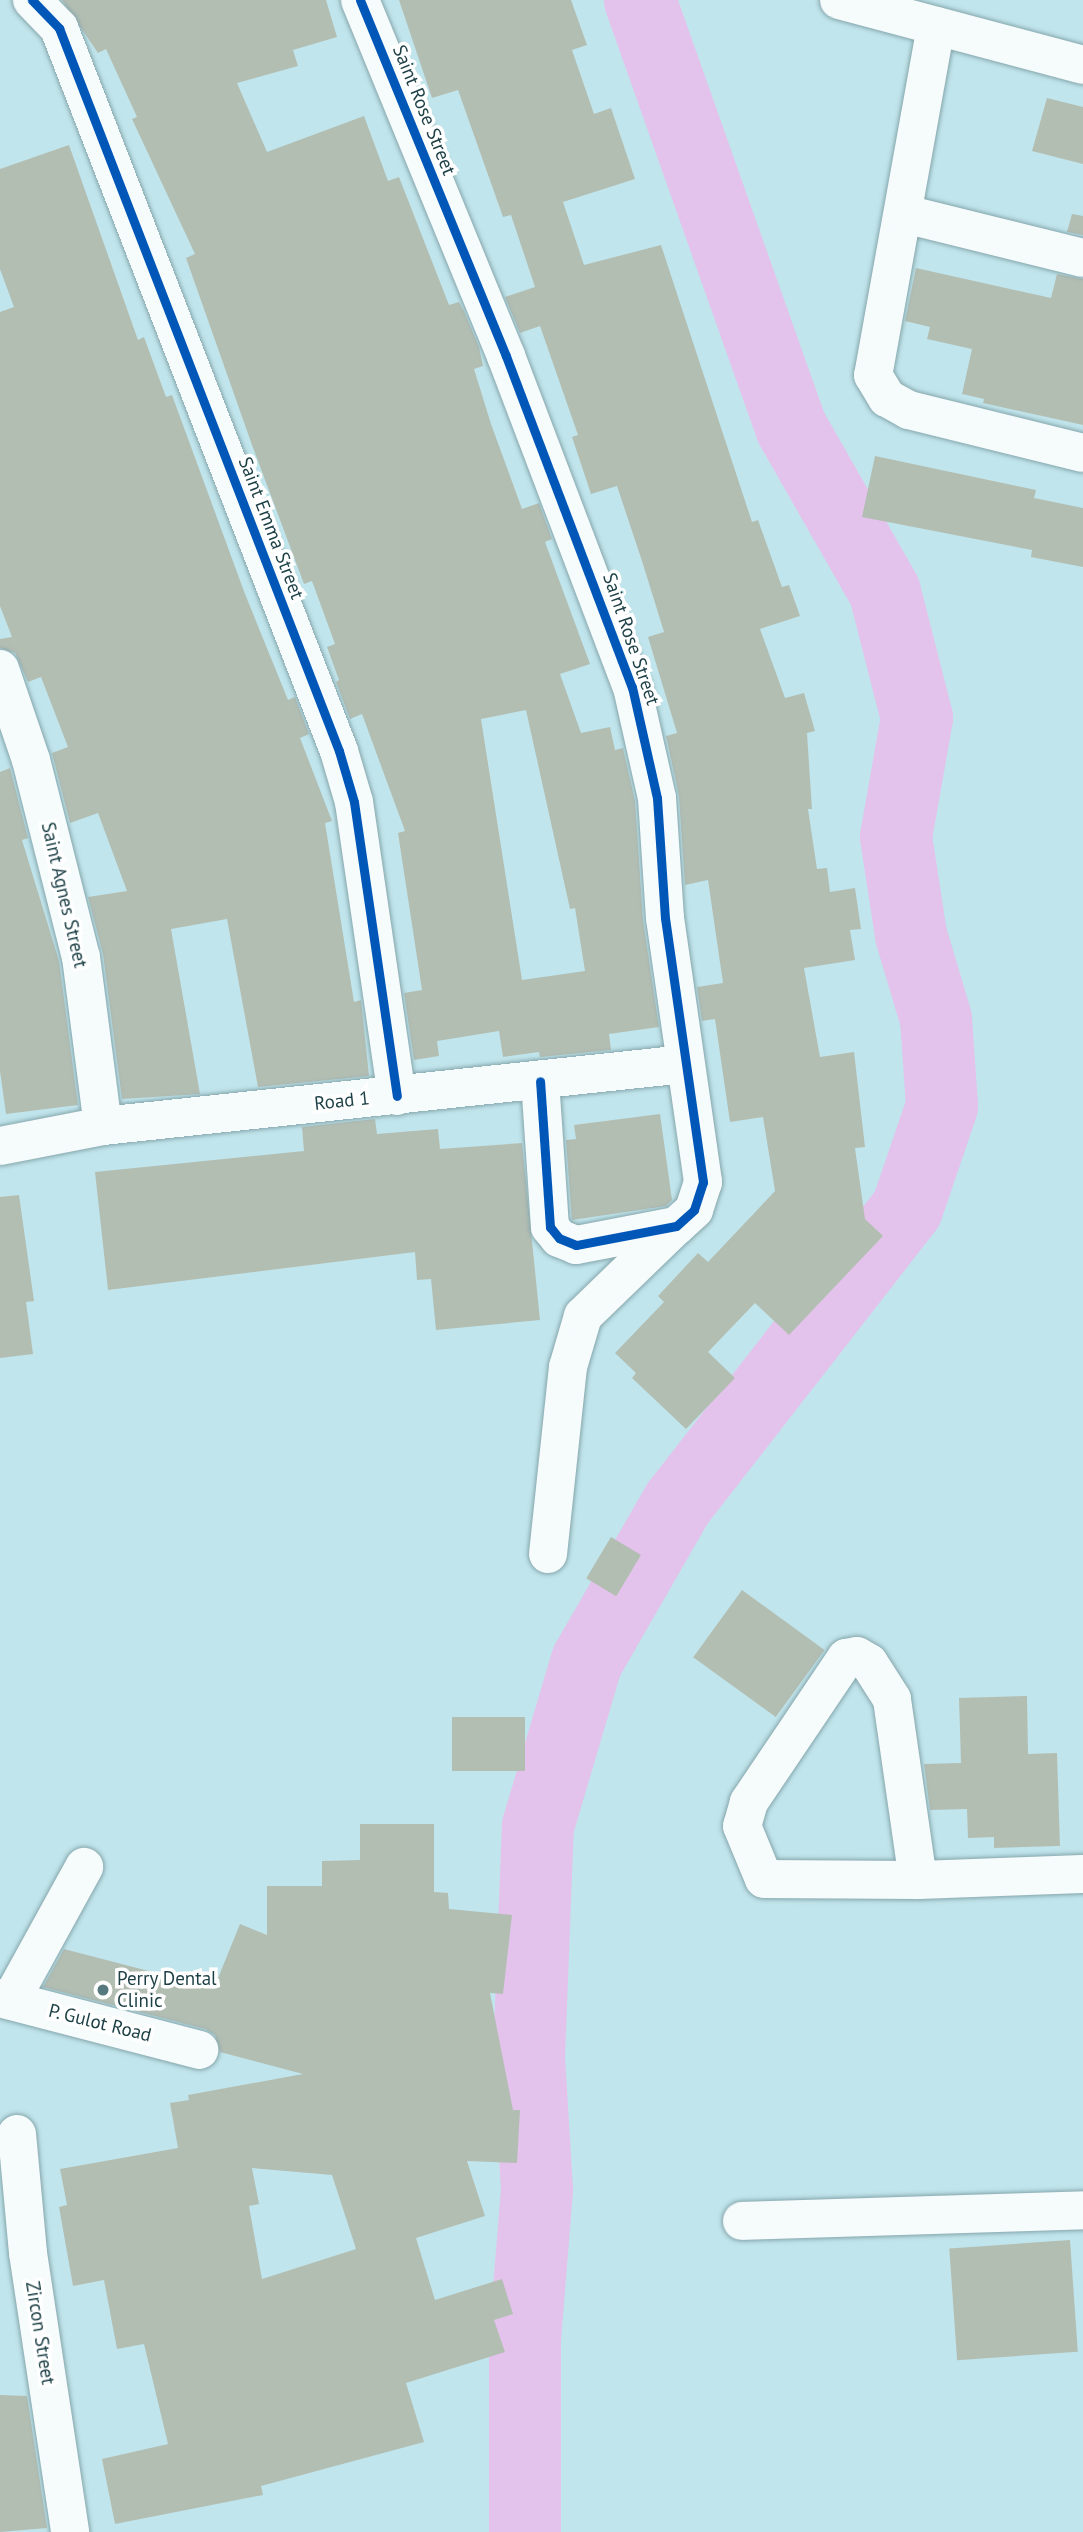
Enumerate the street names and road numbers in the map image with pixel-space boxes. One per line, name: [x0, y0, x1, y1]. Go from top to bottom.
street label: Saint Rose Street: [388, 42, 460, 178]
street label: Saint Emma Street: [233, 454, 309, 602]
street label: Saint Rose Street: [598, 570, 664, 708]
street label: Saint Agnes Street: [36, 820, 92, 970]
street label: Road 1: [313, 1087, 371, 1115]
street label: P. Gulot Road: [46, 1999, 154, 2047]
street label: Zircon Street: [21, 2280, 59, 2386]

